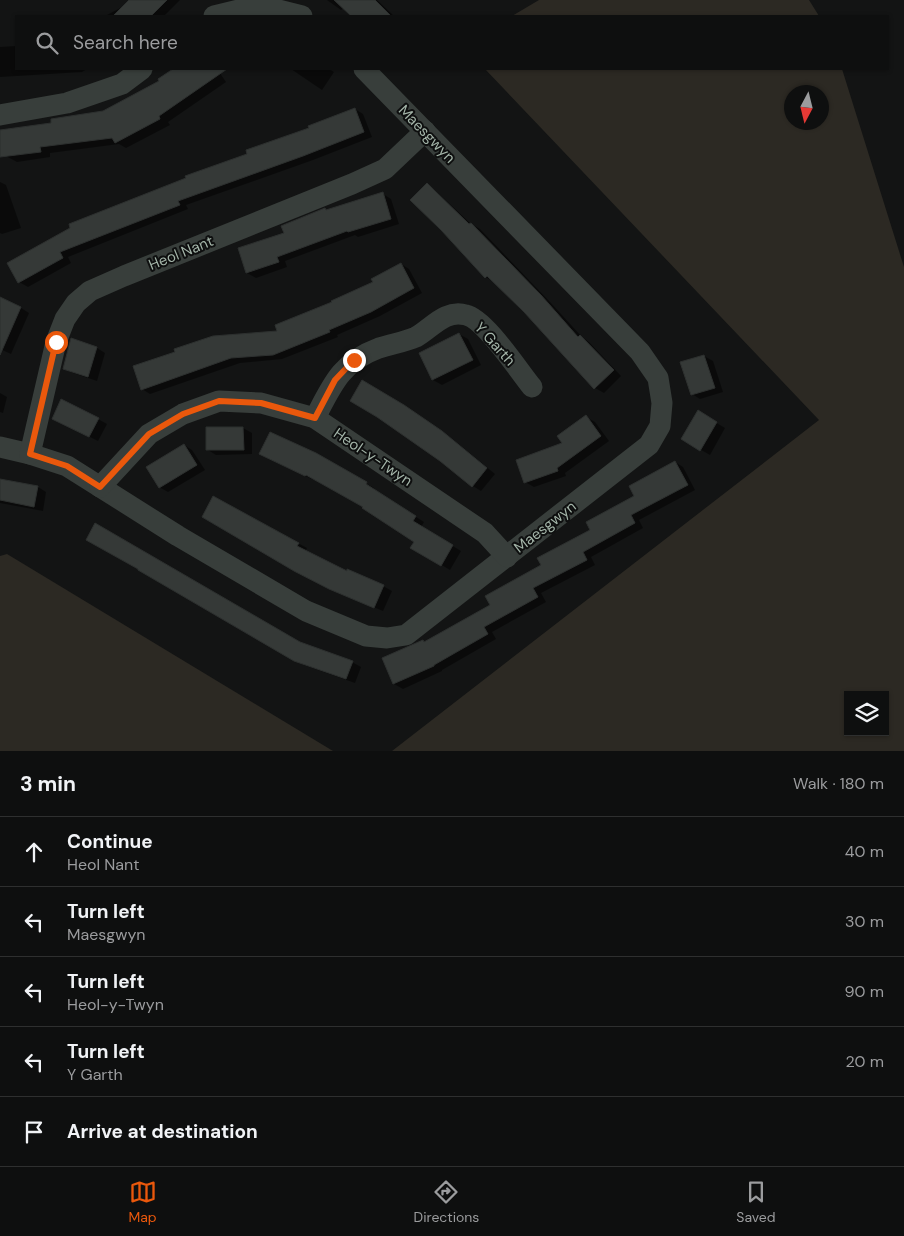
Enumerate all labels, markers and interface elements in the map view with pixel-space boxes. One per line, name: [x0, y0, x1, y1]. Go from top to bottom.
search box: [15, 15, 889, 70]
icon: search: [33, 29, 61, 57]
text: Search here: [73, 30, 178, 55]
north arrow: [784, 85, 829, 130]
street label: Maesgwyn: [394, 101, 460, 167]
street label: Heol Nant: [146, 231, 216, 275]
street label: Y Garth: [470, 318, 520, 370]
route start: [45, 331, 68, 354]
route end: [343, 349, 366, 372]
street label: Heol-y-Twyn: [330, 423, 416, 491]
street label: Maesgwyn: [510, 496, 580, 558]
map controls: [844, 691, 889, 736]
button: layers: [844, 691, 889, 736]
text: 3 min: [20, 770, 76, 798]
text: Walk · 180 m: [793, 773, 884, 794]
text: Continue: [67, 829, 153, 854]
icon: ahead: [20, 838, 48, 866]
text: 40 m: [845, 841, 884, 862]
text: Heol Nant: [67, 854, 140, 875]
text: Turn left: [67, 899, 145, 924]
icon: left: [20, 908, 48, 936]
text: 30 m: [845, 911, 884, 932]
text: Maesgwyn: [67, 924, 146, 945]
text: Turn left: [67, 969, 145, 994]
icon: left: [20, 978, 48, 1006]
text: 90 m: [844, 981, 884, 1002]
text: Heol-y-Twyn: [67, 994, 164, 1015]
text: Turn left: [67, 1039, 145, 1064]
icon: left: [20, 1048, 48, 1076]
text: 20 m: [845, 1051, 884, 1072]
text: Y Garth: [67, 1064, 123, 1085]
icon: arrive: [20, 1118, 48, 1146]
text: Arrive at destination: [67, 1119, 258, 1144]
tab: Map: [128, 1178, 157, 1226]
tab: Directions: [414, 1178, 479, 1226]
tab: Saved: [736, 1178, 776, 1226]

